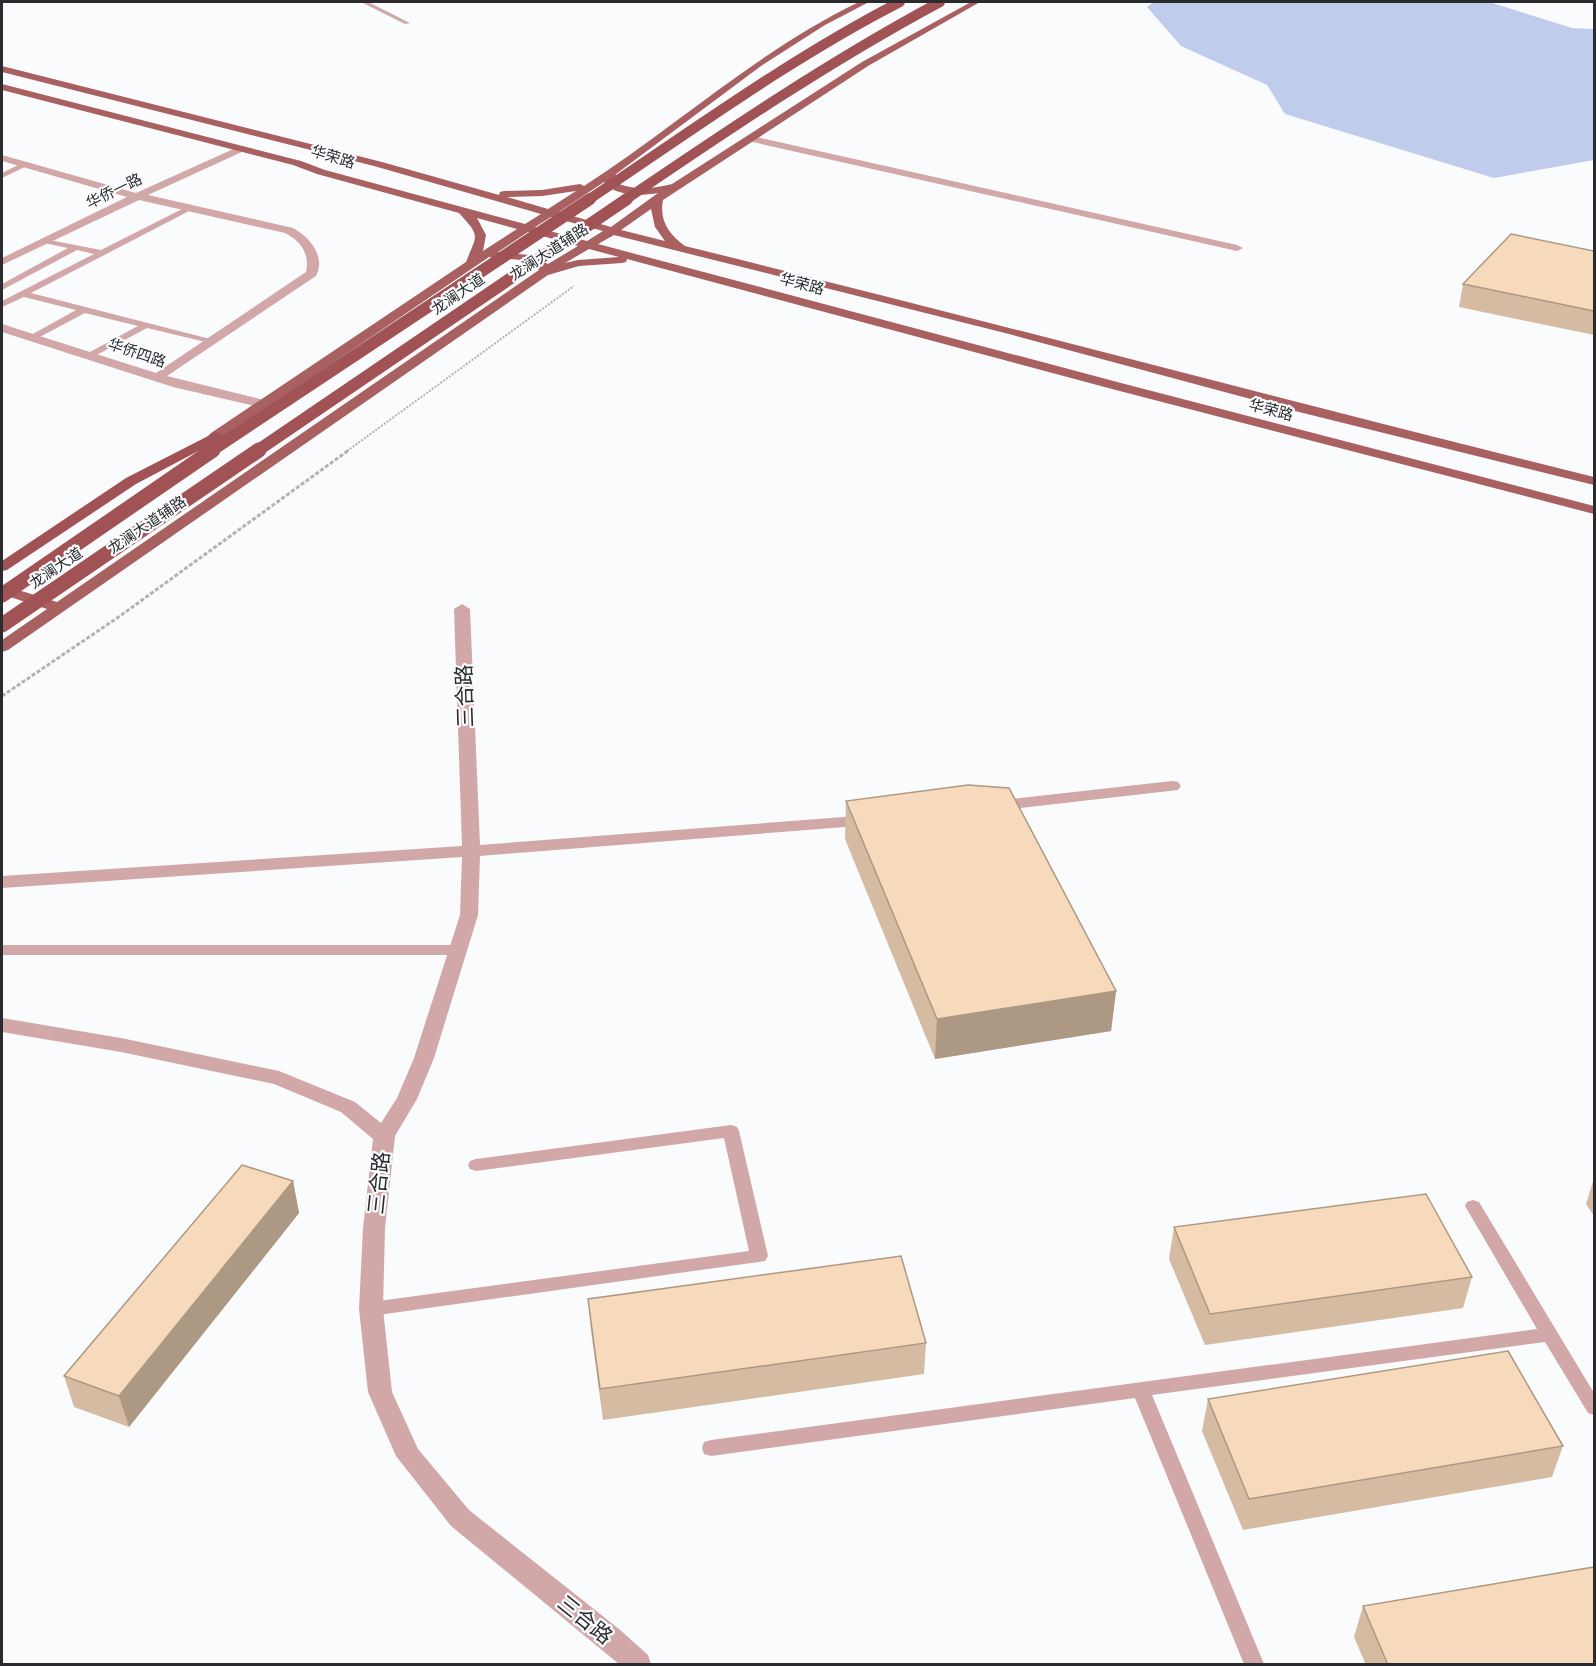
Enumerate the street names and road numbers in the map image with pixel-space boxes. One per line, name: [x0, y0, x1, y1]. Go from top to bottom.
street label: 华荣路: [309, 141, 357, 172]
street label: 华侨一路: [83, 169, 145, 212]
street label: 龙澜大道辅路: [506, 219, 592, 284]
street label: 龙澜大道: [428, 269, 488, 318]
street label: 华荣路: [778, 269, 826, 299]
street label: 华侨四路: [106, 334, 169, 371]
street label: 华荣路: [1247, 395, 1295, 425]
street label: 龙澜大道辅路: [104, 492, 189, 558]
street label: 龙澜大道: [26, 543, 86, 592]
street label: 三合路: [451, 664, 478, 728]
street label: 三合路: [363, 1150, 394, 1216]
street label: 三合路: [553, 1590, 618, 1649]

